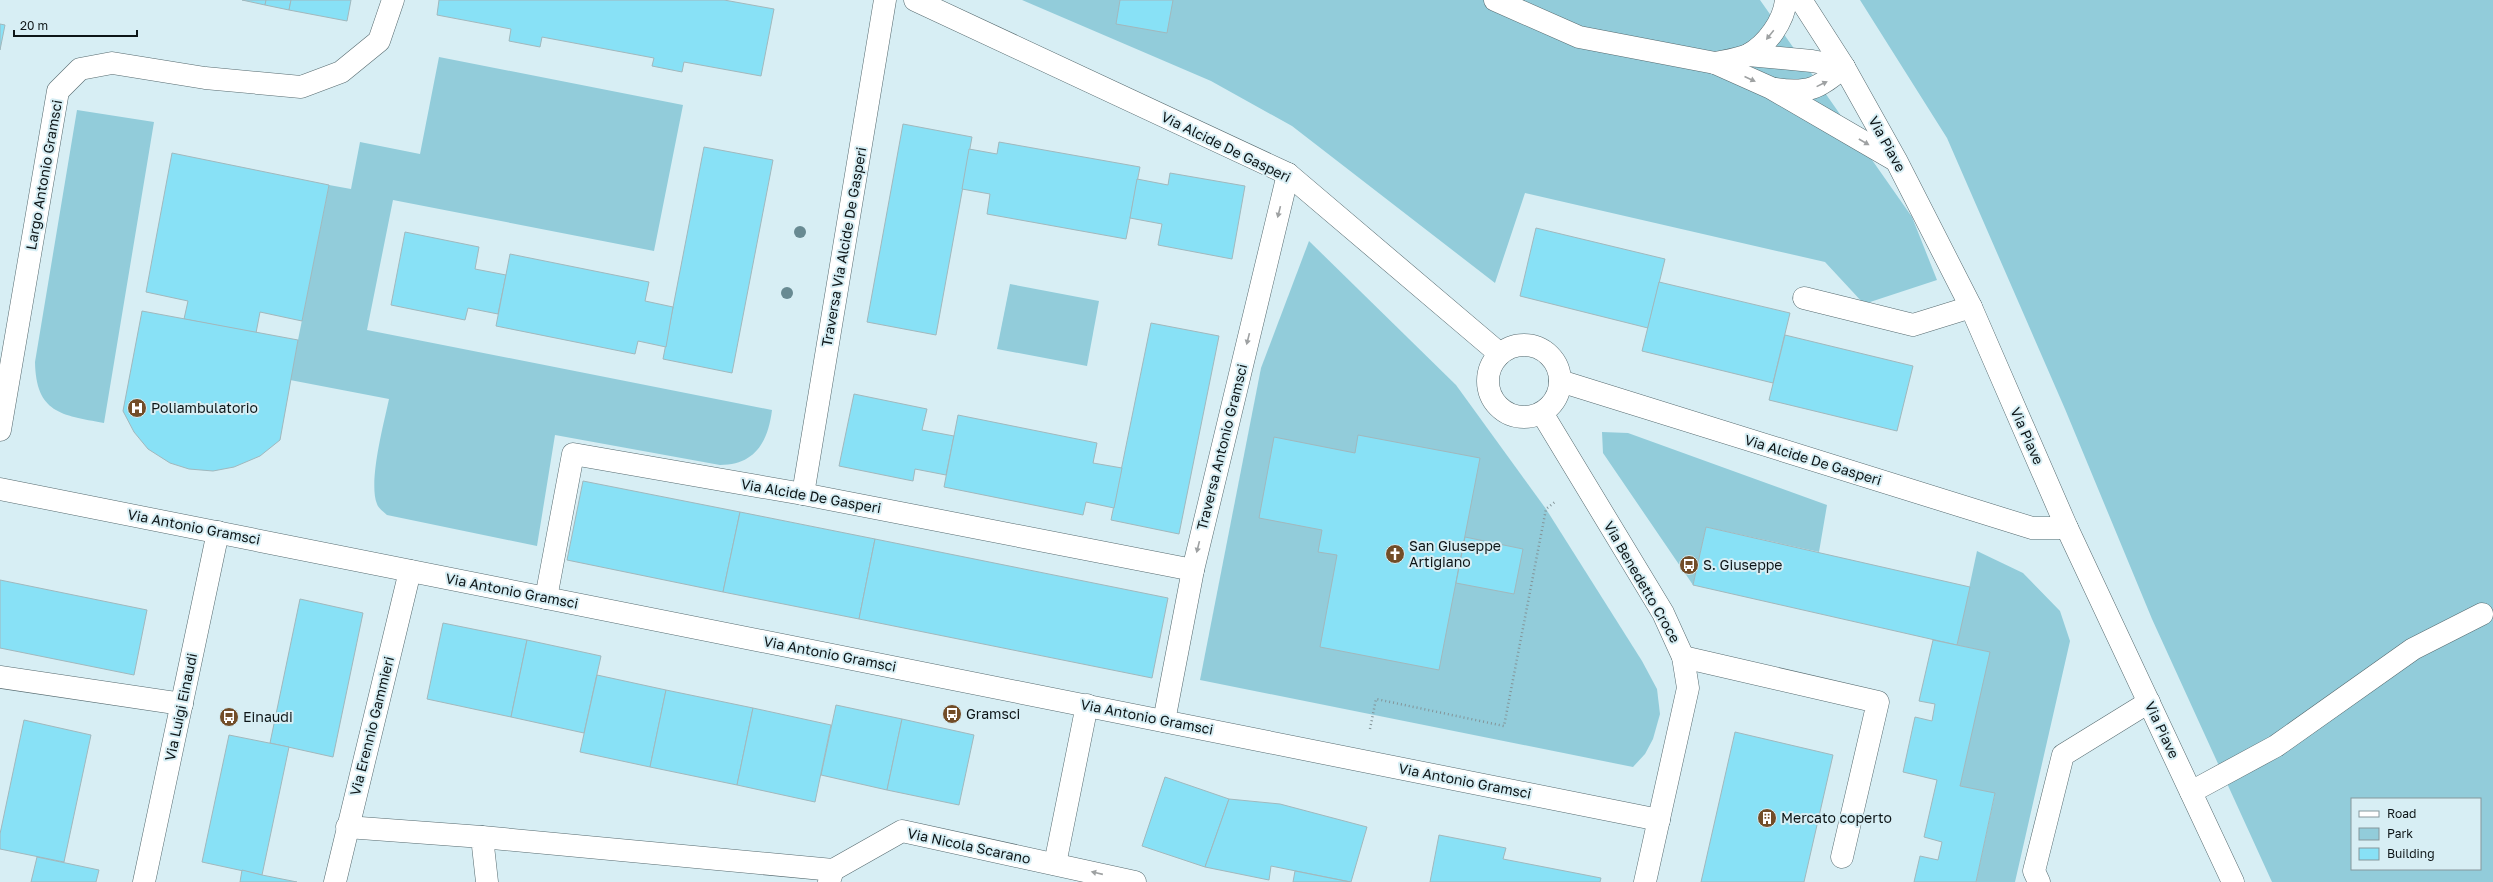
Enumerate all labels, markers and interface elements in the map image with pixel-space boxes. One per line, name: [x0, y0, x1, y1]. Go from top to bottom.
scale bar: [14, 12, 137, 38]
text: 20 m: [20, 18, 48, 33]
one-way arrow: [1766, 29, 1774, 40]
one-way arrow: [1745, 77, 1757, 83]
one-way arrow: [1816, 81, 1828, 87]
street label: Largo Antonio Gramsci: [22, 98, 65, 251]
street label: Via Alcide De Gasperi: [1159, 108, 1294, 185]
street label: Via Piave: [1865, 113, 1910, 174]
one-way arrow: [1858, 138, 1870, 145]
street label: Traversa Via Alcide De Gasperi: [818, 146, 869, 348]
one-way arrow: [1275, 206, 1281, 219]
one-way arrow: [1245, 333, 1251, 345]
street label: Traversa Antonio Gramsci: [1193, 362, 1250, 532]
hospital icon: Poliambulatorio: [126, 397, 148, 419]
place label: Poliambulatorio: [151, 399, 258, 416]
street label: Via Piave: [2007, 405, 2048, 467]
street label: Via Alcide De Gasperi: [1743, 431, 1884, 488]
street label: Via Alcide De Gasperi: [740, 475, 883, 516]
street label: Via Antonio Gramsci: [126, 505, 262, 548]
street label: Via Benedetto Croce: [1601, 518, 1684, 646]
place label: San Giuseppe Artigiano: [1409, 537, 1501, 570]
one-way arrow: [1195, 541, 1201, 553]
church icon: San Giuseppe Artigiano: [1384, 543, 1406, 565]
bus stop icon: S. Giuseppe: [1678, 554, 1700, 576]
place label: S. Giuseppe: [1703, 556, 1783, 573]
street label: Via Antonio Gramsci: [444, 569, 580, 612]
street label: Via Antonio Gramsci: [762, 632, 898, 675]
street label: Via Luigi Einaudi: [161, 651, 200, 762]
street label: Via Erennio Gammieri: [346, 654, 397, 797]
street label: Via Antonio Gramsci: [1079, 695, 1215, 738]
street label: Via Piave: [2142, 699, 2183, 761]
bus stop icon: Gramsci: [941, 703, 963, 725]
place label: Gramsci: [966, 705, 1020, 722]
bus stop icon: Einaudi: [218, 706, 240, 728]
place label: Einaudi: [243, 708, 293, 725]
street label: Via Antonio Gramsci: [1397, 759, 1533, 802]
legend: [2351, 798, 2481, 870]
text: Road: [2387, 806, 2416, 821]
building icon: Mercato coperto: [1756, 807, 1778, 829]
place label: Mercato coperto: [1781, 809, 1892, 826]
street label: Via Nicola Scarano: [906, 824, 1032, 867]
text: Park: [2387, 826, 2413, 841]
text: Building: [2387, 846, 2435, 861]
one-way arrow: [1091, 870, 1103, 876]

